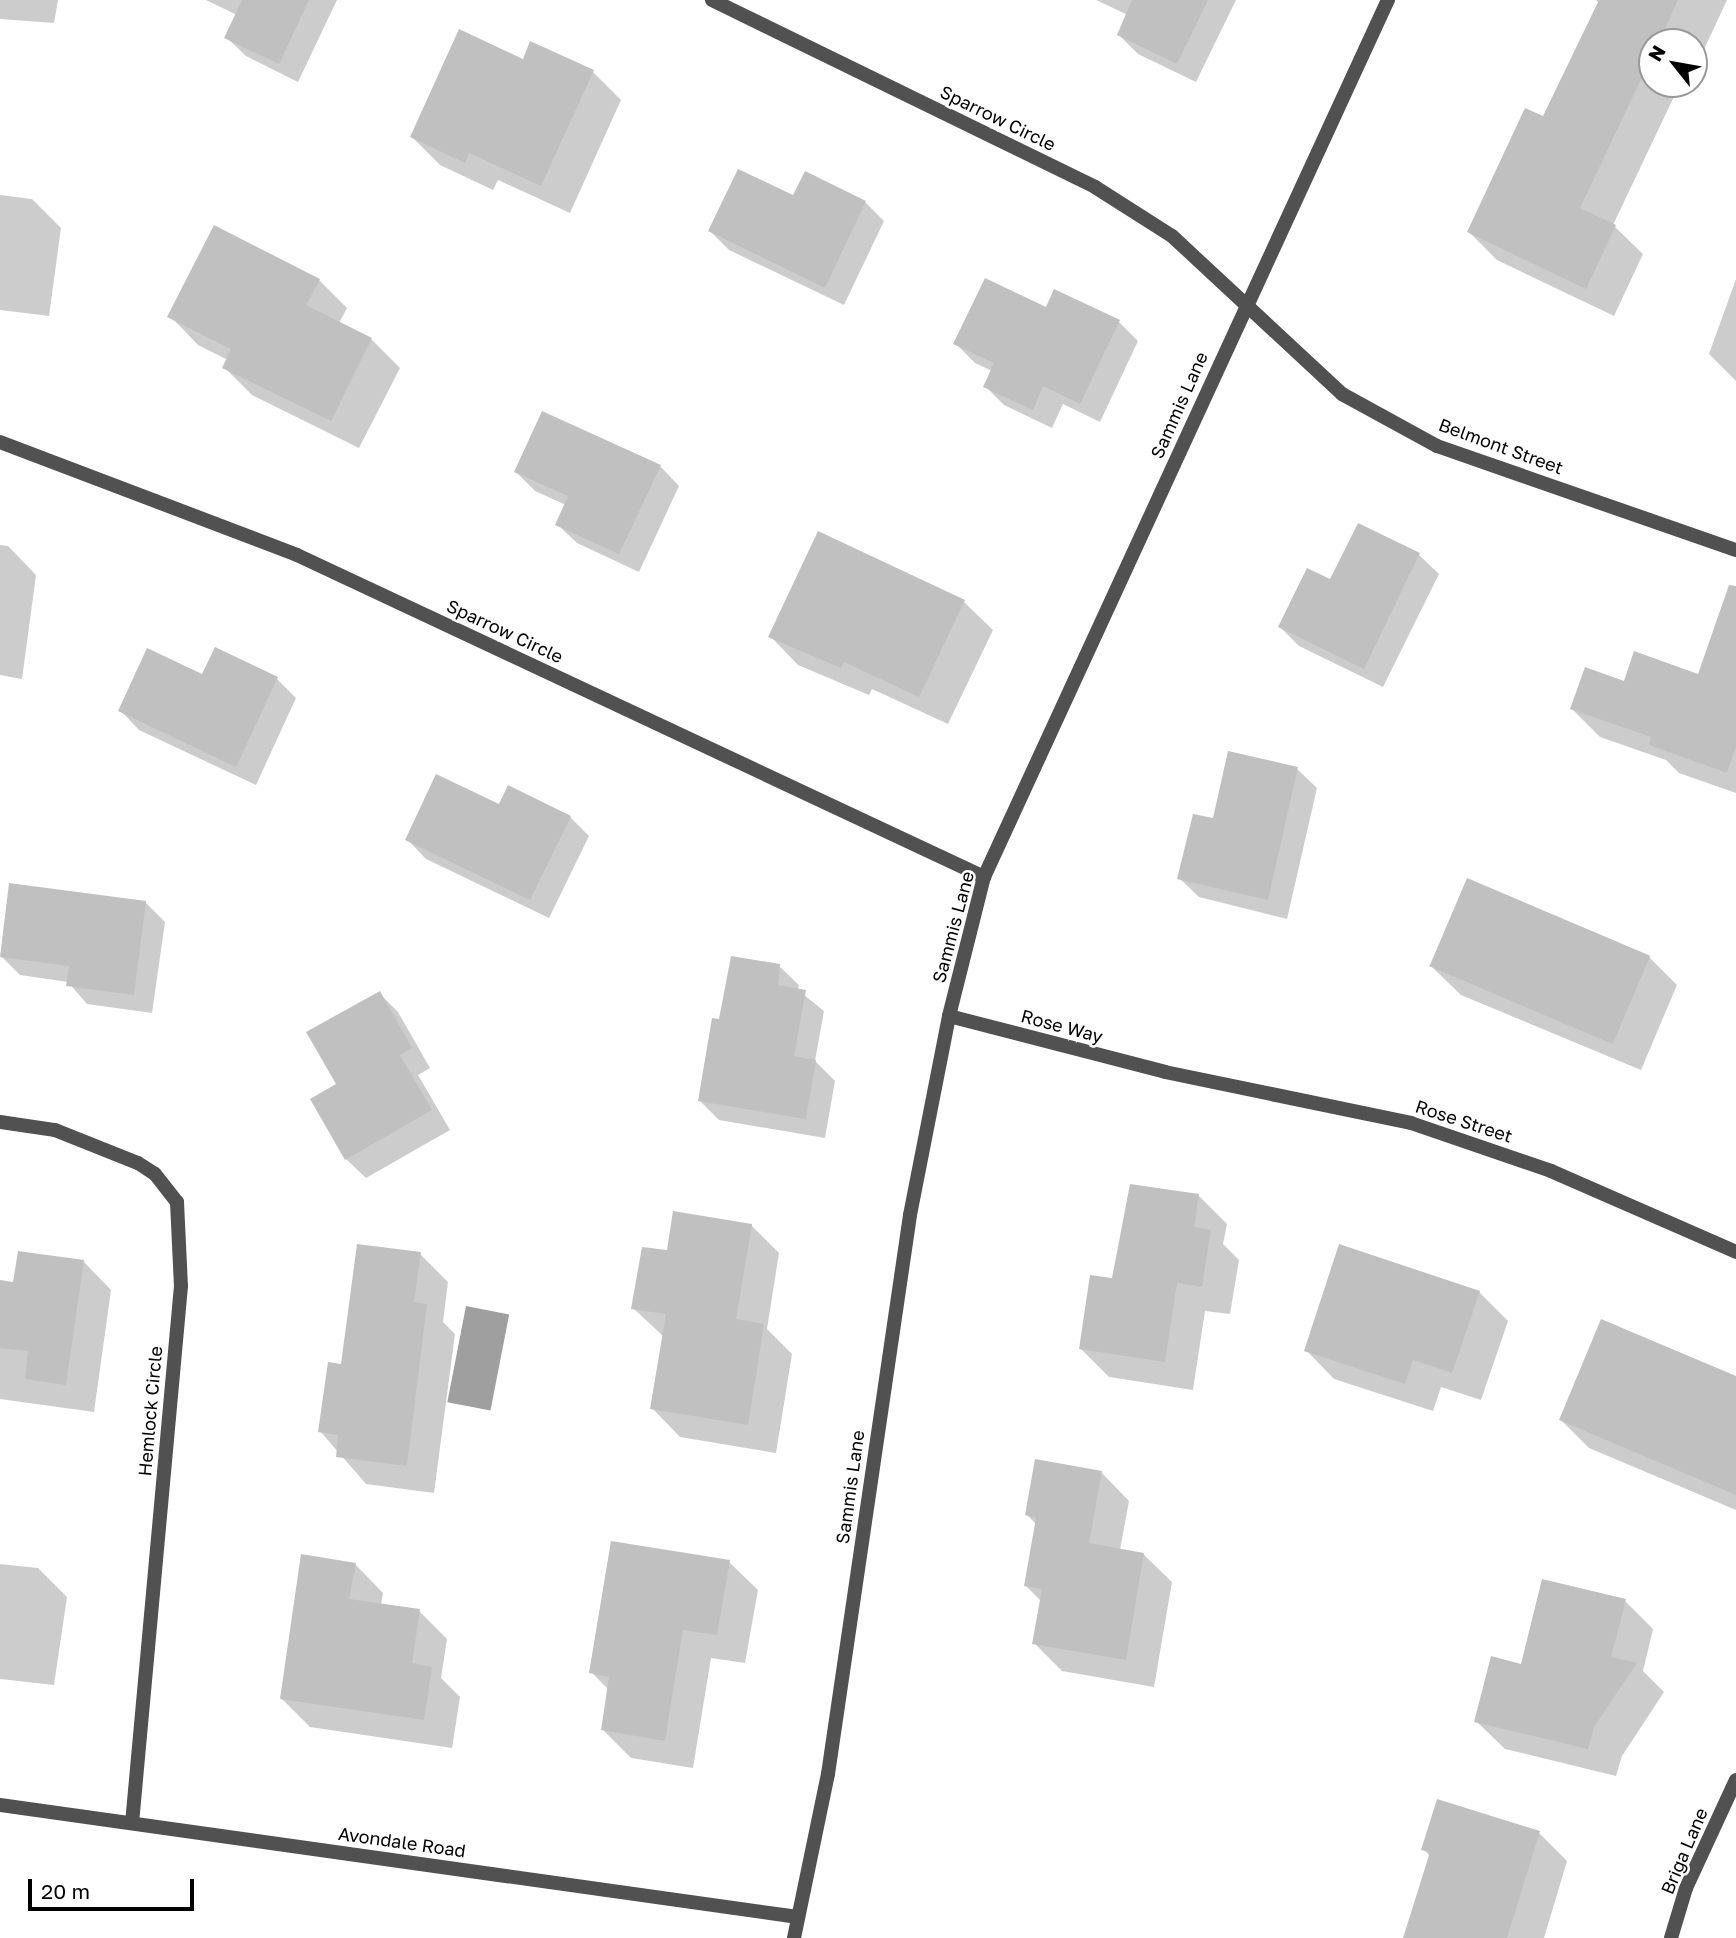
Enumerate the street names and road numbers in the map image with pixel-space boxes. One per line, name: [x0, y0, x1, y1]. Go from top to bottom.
street label: Sparrow Circle: [937, 81, 1059, 155]
street label: Sammis Lane: [1146, 348, 1212, 462]
street label: Belmont Street: [1436, 413, 1566, 479]
street label: Sparrow Circle: [443, 595, 567, 667]
street label: Sammis Lane: [928, 869, 978, 985]
street label: Rose Way: [1019, 1005, 1105, 1047]
street label: Rose Street: [1413, 1095, 1515, 1147]
street label: Hemlock Circle: [134, 1345, 166, 1477]
street label: Sammis Lane: [831, 1429, 869, 1545]
street label: Briga Lane: [1656, 1805, 1712, 1897]
street label: Avondale Road: [337, 1822, 467, 1862]

